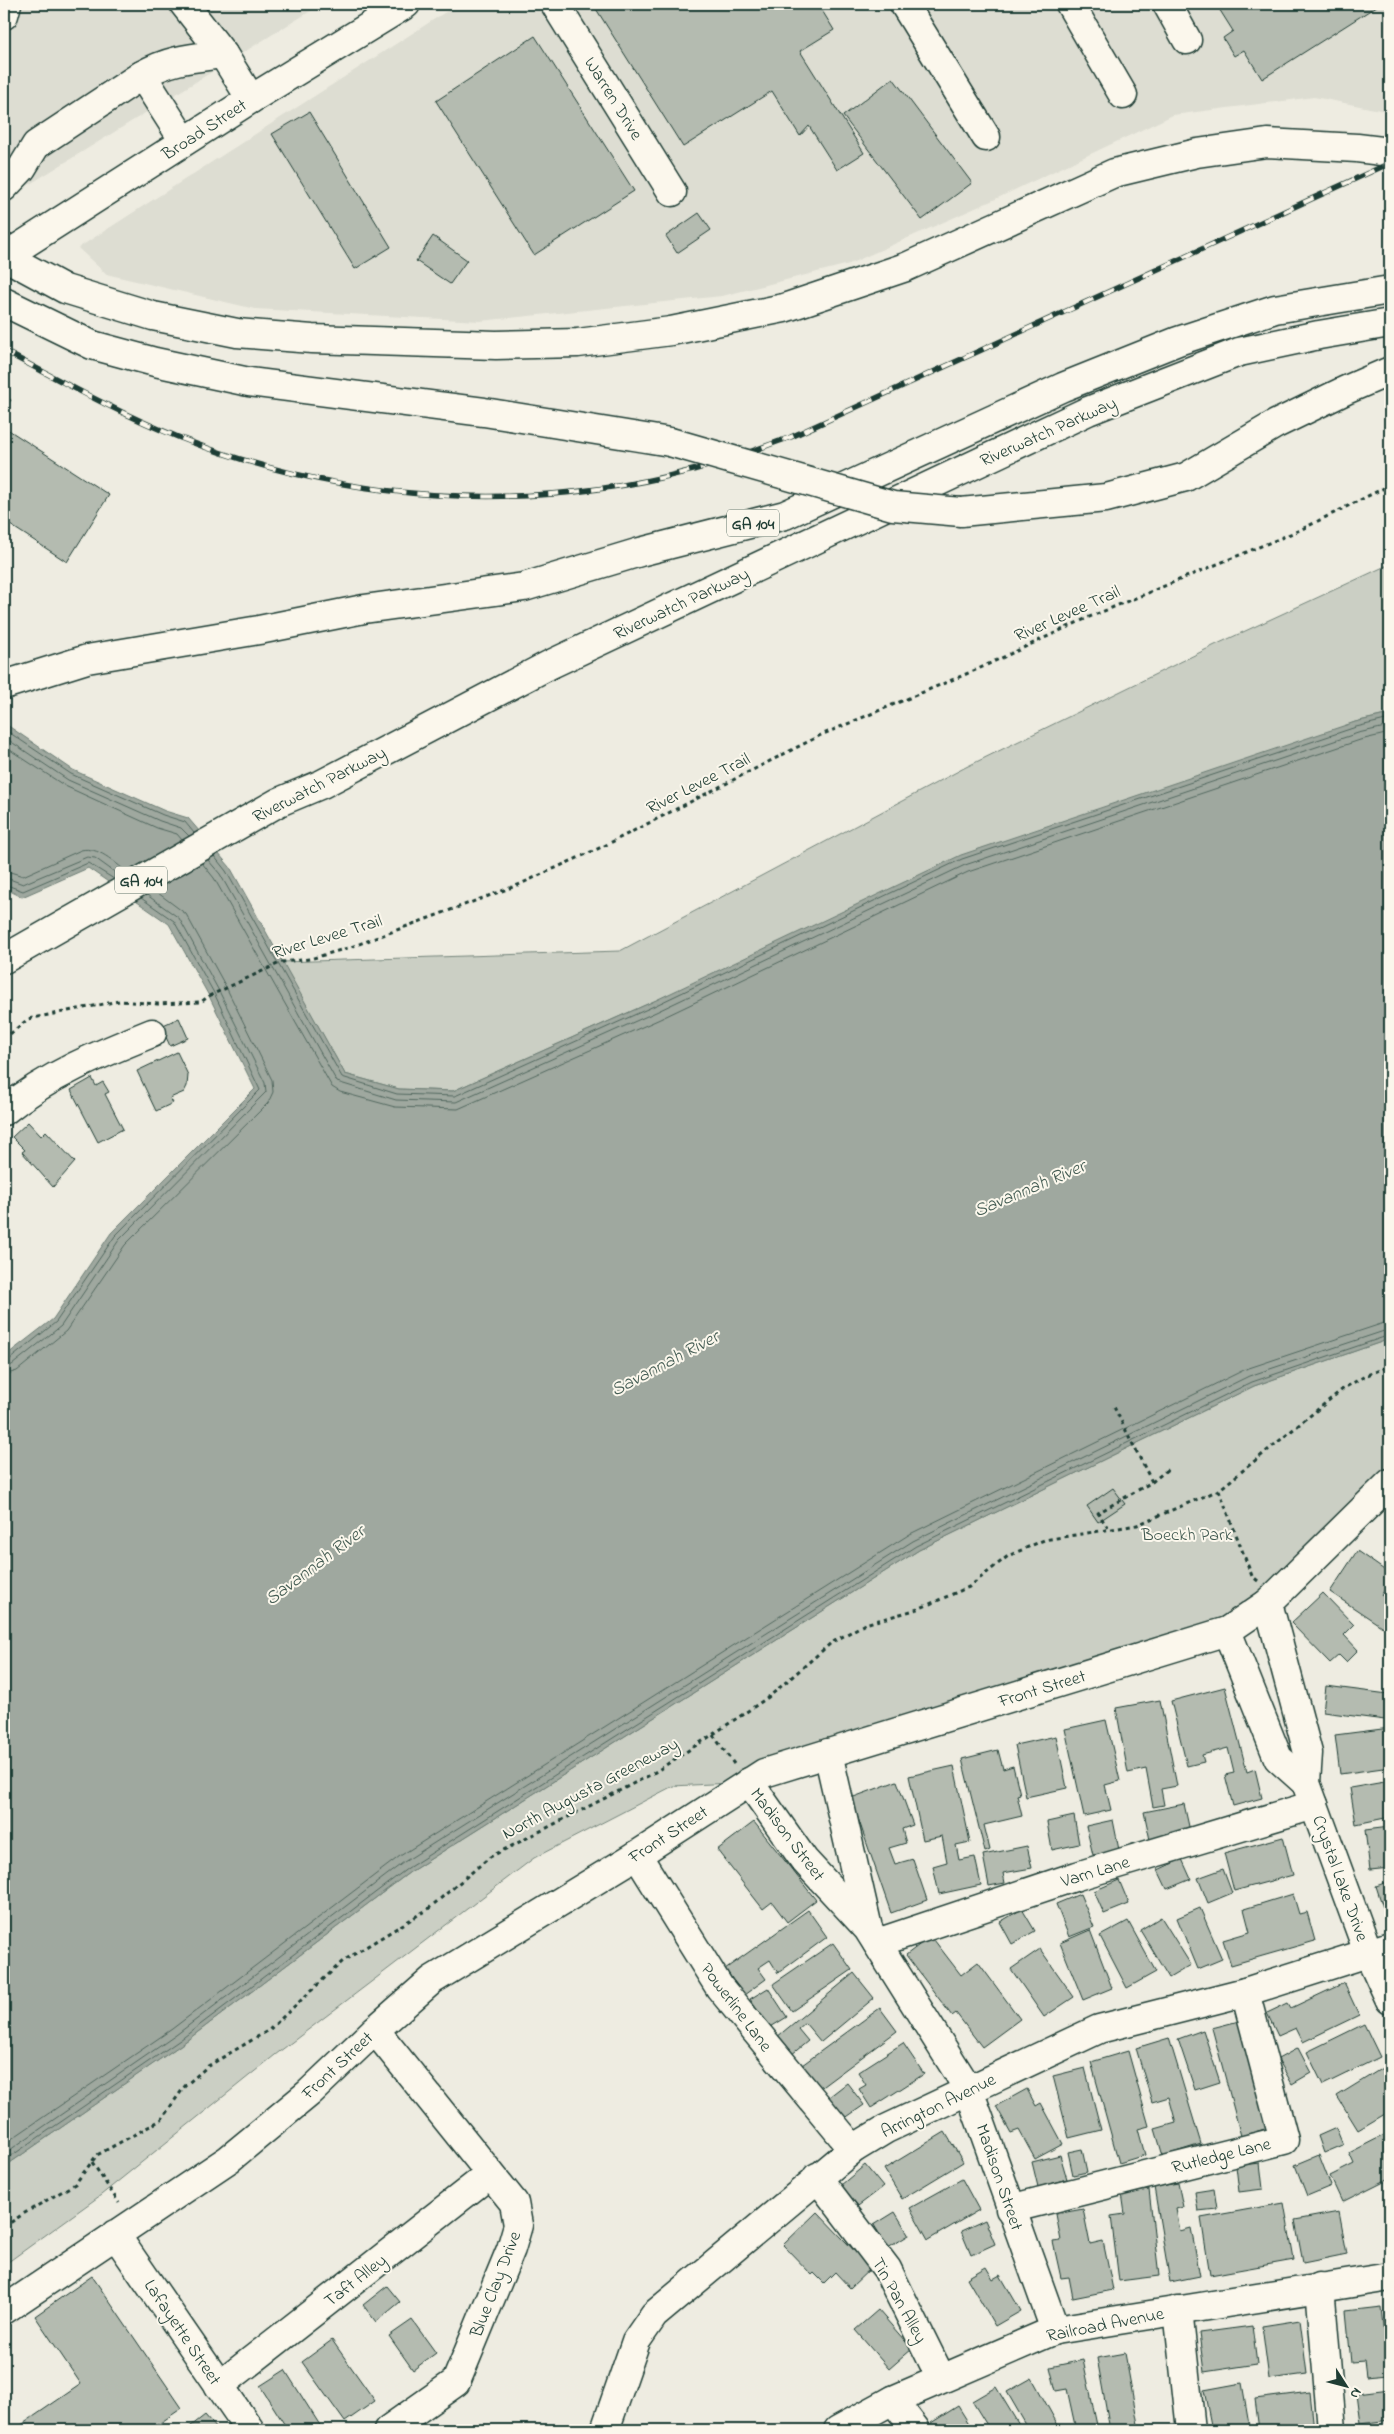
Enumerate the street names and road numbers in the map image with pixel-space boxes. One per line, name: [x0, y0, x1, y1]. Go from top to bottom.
street label: Warren Drive: [576, 52, 649, 147]
street label: Broad Street: [157, 93, 253, 168]
street label: Riverwatch Parkway: [976, 391, 1121, 475]
road number: GA 104: [727, 509, 779, 536]
street label: Riverwatch Parkway: [610, 562, 754, 648]
street label: River Levee Trail: [1011, 580, 1125, 650]
street label: Riverwatch Parkway: [249, 741, 391, 831]
street label: River Levee Trail: [642, 747, 755, 822]
road number: GA 104: [115, 866, 167, 894]
street label: River Levee Trail: [269, 909, 386, 967]
street label: Front Street: [995, 1664, 1089, 1716]
street label: North Augusta Greeneway: [498, 1732, 684, 1848]
street label: Madison Street: [743, 1783, 830, 1887]
street label: Front Street: [623, 1800, 714, 1872]
street label: Crystal Lake Drive: [1304, 1812, 1374, 1946]
street label: Varn Lane: [1057, 1850, 1134, 1896]
street label: Powerline Lane: [693, 1958, 778, 2059]
street label: Front Street: [296, 2026, 380, 2107]
street label: Arrington Avenue: [877, 2067, 1002, 2147]
street label: Madison Street: [968, 2121, 1029, 2234]
street label: Rutledge Lane: [1169, 2132, 1275, 2183]
street label: Blue Clay Drive: [464, 2227, 529, 2342]
street label: Taft Alley: [319, 2249, 393, 2314]
street label: Tin Pan Alley: [864, 2253, 933, 2349]
street label: Lafayette Street: [136, 2275, 226, 2391]
street label: Railroad Avenue: [1044, 2302, 1167, 2350]

